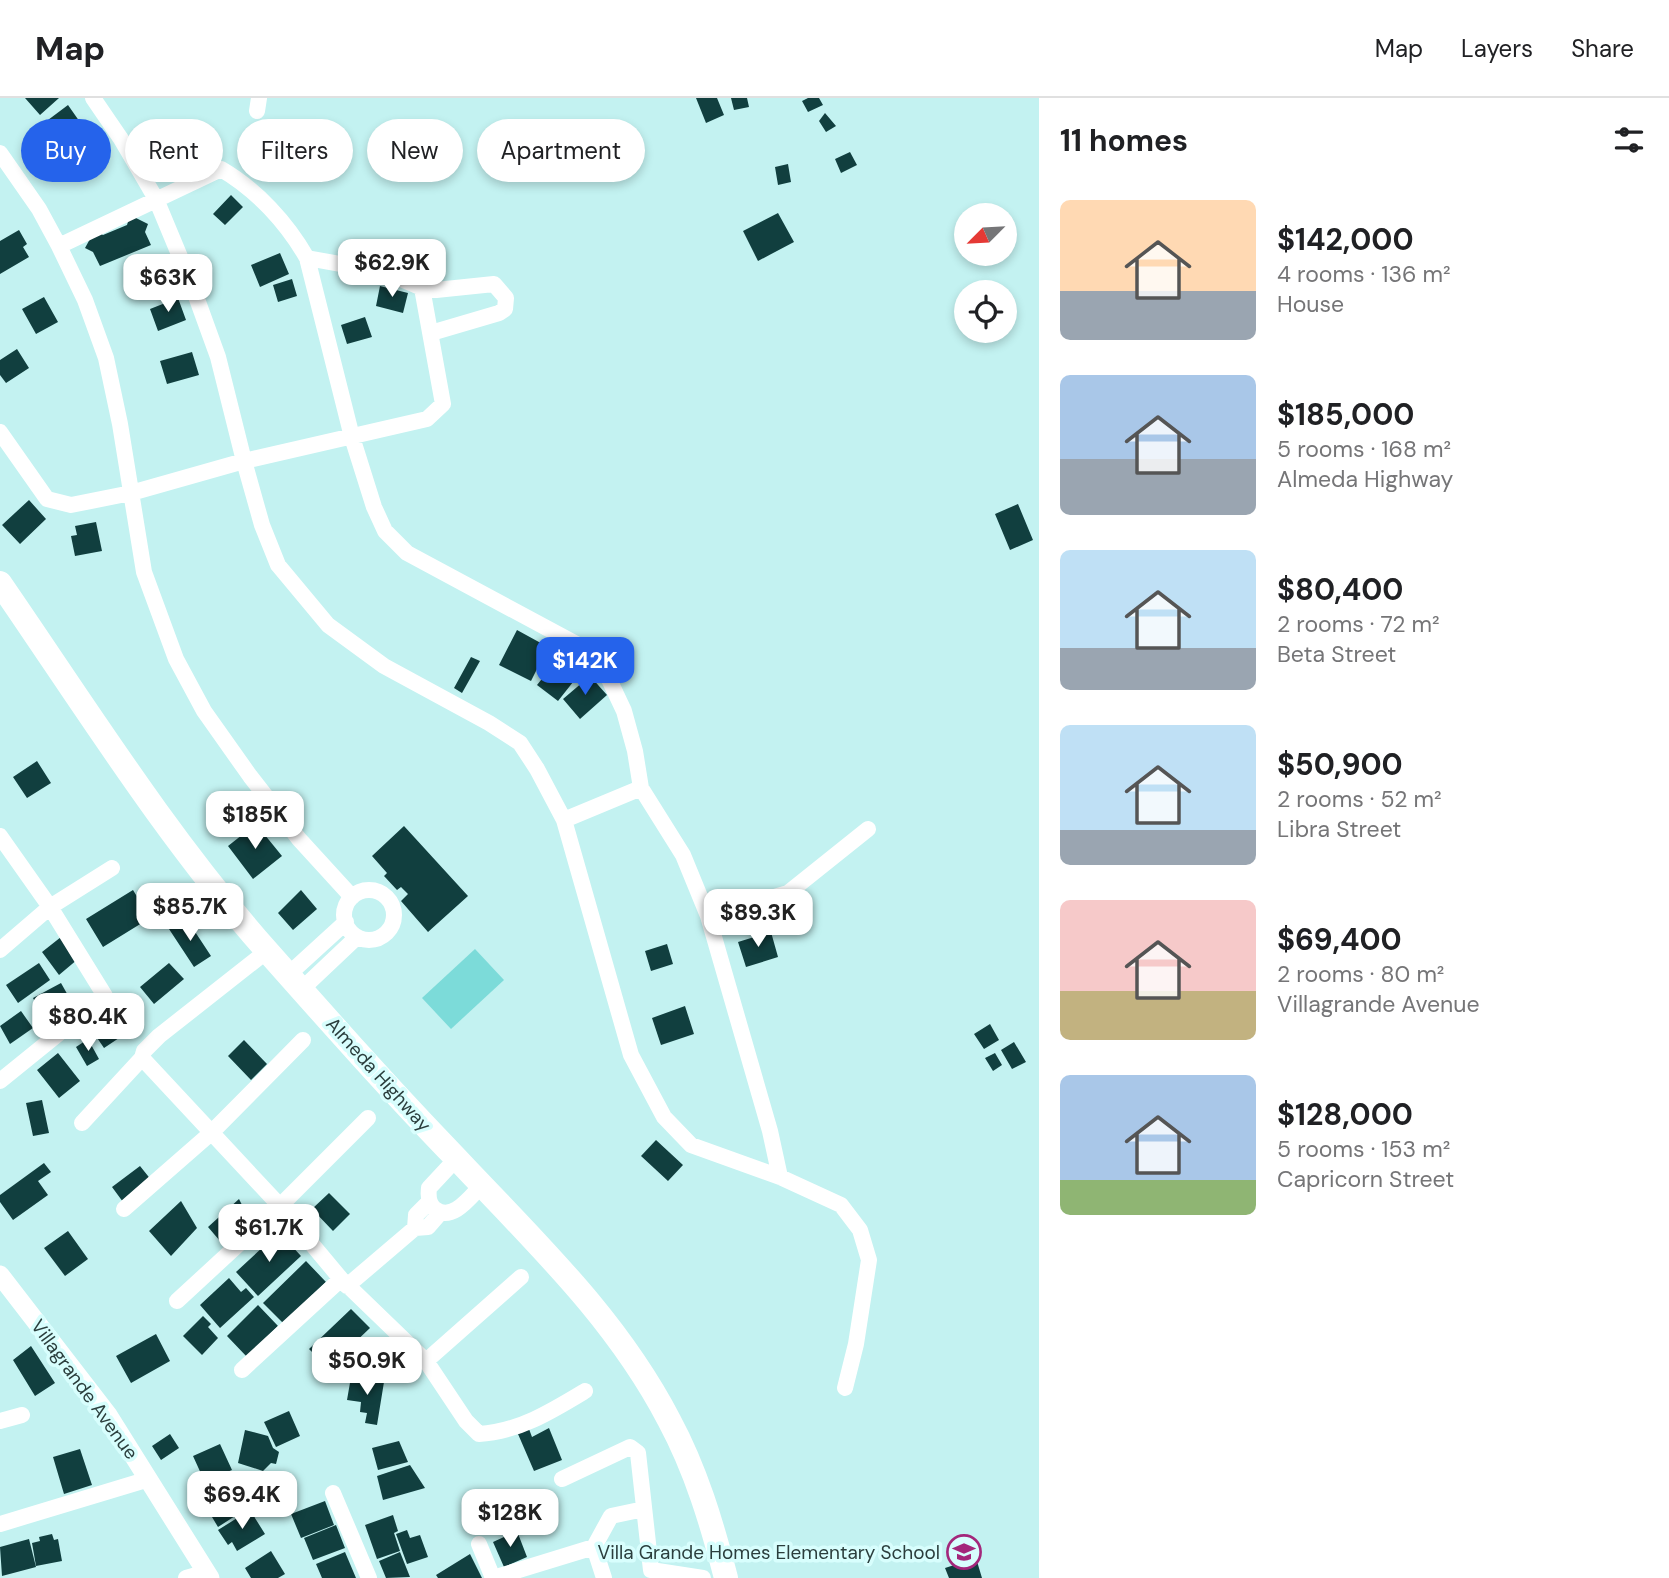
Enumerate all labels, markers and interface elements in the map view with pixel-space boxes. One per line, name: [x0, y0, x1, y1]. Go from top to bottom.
text: Map: [35, 27, 105, 70]
text: Map: [1375, 33, 1423, 64]
text: Layers: [1461, 33, 1533, 64]
text: Share: [1571, 33, 1634, 64]
chip: Buy: [21, 119, 111, 182]
chip: Rent: [125, 119, 223, 182]
chip: Filters: [237, 119, 353, 182]
chip: New: [367, 119, 463, 182]
chip: Apartment: [477, 119, 645, 182]
text: 11 homes: [1060, 121, 1188, 160]
icon: filters: [1610, 121, 1648, 159]
north arrow: [954, 203, 1017, 266]
map controls: [954, 203, 1017, 343]
text: $142,000: [1277, 220, 1414, 259]
icon: home: [1116, 228, 1200, 312]
pin: $62.9K: [335, 240, 449, 299]
text: $62.9K: [354, 247, 430, 277]
pin: $63K: [127, 254, 209, 314]
text: 4 rooms · 136 m²: [1277, 259, 1451, 289]
text: $63K: [139, 262, 197, 292]
button: locate: [954, 280, 1017, 343]
text: House: [1277, 289, 1344, 319]
text: $185,000: [1277, 395, 1414, 434]
icon: home: [1116, 403, 1200, 487]
text: 5 rooms · 168 m²: [1277, 434, 1451, 464]
text: Almeda Highway: [1277, 464, 1453, 494]
text: $80,400: [1277, 570, 1403, 609]
icon: home: [1116, 578, 1200, 662]
text: 2 rooms · 72 m²: [1277, 609, 1440, 639]
pin: $142K: [536, 638, 634, 697]
text: Beta Street: [1277, 639, 1396, 669]
text: $142K: [552, 645, 618, 675]
text: $50,900: [1277, 745, 1403, 784]
icon: home: [1116, 753, 1200, 837]
text: 2 rooms · 52 m²: [1277, 784, 1442, 814]
pin: $185K: [206, 792, 304, 851]
text: $185K: [222, 799, 288, 829]
text: Libra Street: [1277, 814, 1401, 844]
pin: $85.7K: [133, 884, 247, 943]
pin: $89.3K: [701, 890, 815, 949]
text: $85.7K: [152, 891, 228, 921]
text: $89.3K: [720, 897, 796, 927]
text: $69,400: [1277, 920, 1402, 959]
icon: home: [1116, 928, 1200, 1012]
text: 2 rooms · 80 m²: [1277, 959, 1444, 989]
text: Villagrande Avenue: [1277, 989, 1480, 1019]
pin: $80.4K: [31, 993, 145, 1053]
text: $80.4K: [48, 1001, 128, 1031]
street label: Almeda Highway: [321, 1012, 437, 1137]
text: $128,000: [1277, 1095, 1413, 1134]
icon: home: [1116, 1103, 1200, 1187]
text: 5 rooms · 153 m²: [1277, 1134, 1450, 1164]
text: Capricorn Street: [1277, 1164, 1454, 1194]
pin: $61.7K: [212, 1204, 326, 1264]
text: $61.7K: [234, 1212, 304, 1242]
street label: Villagrande Avenue: [25, 1314, 144, 1464]
pin: $50.9K: [310, 1338, 424, 1397]
text: $50.9K: [328, 1345, 406, 1375]
pin: $69.4K: [185, 1472, 299, 1531]
text: $69.4K: [203, 1479, 281, 1509]
pin: $128K: [461, 1490, 559, 1549]
text: $128K: [478, 1497, 542, 1527]
school or university icon: Villa Grande Homes Elementary School: [945, 1533, 983, 1571]
place label: Villa Grande Homes Elementary School: [598, 1540, 940, 1565]

